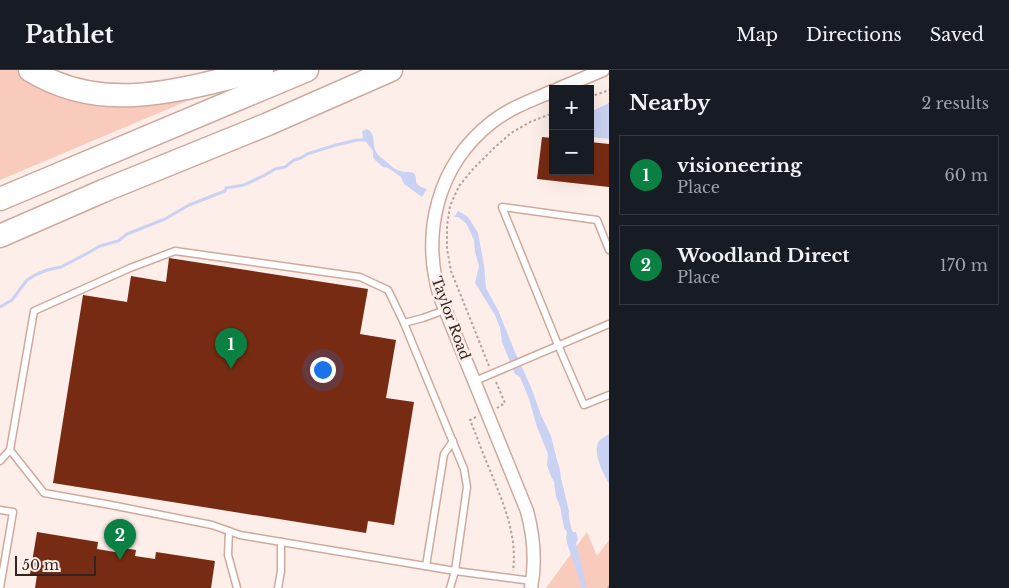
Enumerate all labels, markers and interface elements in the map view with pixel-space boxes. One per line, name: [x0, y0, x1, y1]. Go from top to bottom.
text: Pathlet: [25, 20, 114, 49]
text: Map: [736, 24, 778, 46]
text: Directions: [806, 24, 902, 46]
text: Saved: [930, 24, 984, 46]
map controls: [549, 85, 594, 175]
button: +: [549, 85, 594, 130]
text: Nearby: [629, 90, 710, 116]
text: 2 results: [921, 93, 989, 113]
button: −: [549, 130, 594, 175]
text: visioneering: [677, 154, 802, 177]
text: 1: [643, 165, 649, 185]
text: 60 m: [945, 165, 988, 185]
text: Place: [677, 177, 720, 197]
text: Woodland Direct: [677, 244, 850, 267]
text: 2: [641, 255, 651, 275]
text: 170 m: [940, 255, 988, 275]
text: Place: [677, 267, 720, 287]
street label: Taylor Road: [428, 274, 475, 363]
pin: 1: [215, 328, 247, 369]
your location: [310, 357, 336, 383]
pin: 2: [104, 519, 136, 560]
scale bar: [15, 553, 96, 576]
text: 50 m: [22, 556, 59, 574]

